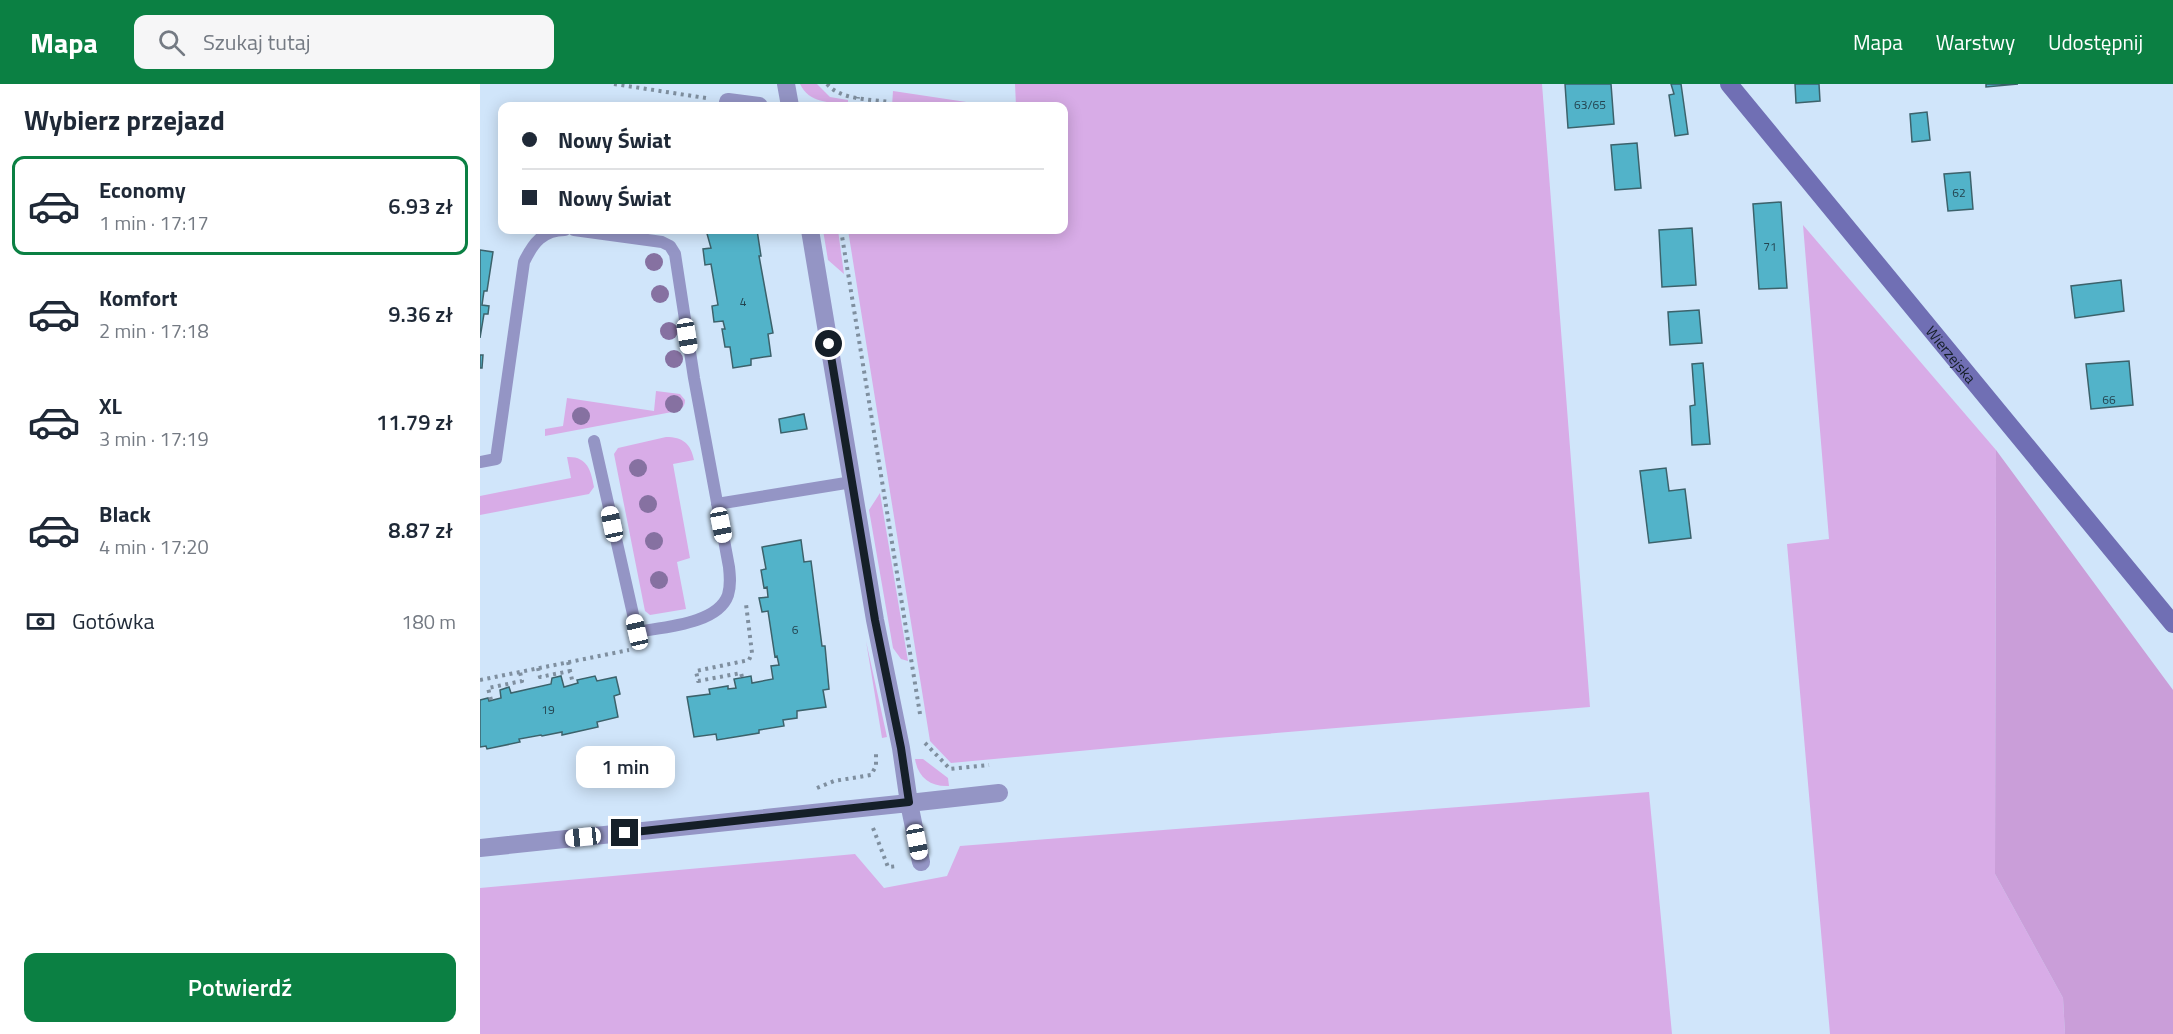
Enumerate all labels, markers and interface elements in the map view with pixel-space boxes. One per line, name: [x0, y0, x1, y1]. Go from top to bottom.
search box: [134, 15, 554, 69]
text: Mapa: [30, 21, 98, 64]
text: Szukaj tutaj: [203, 25, 311, 59]
icon: search: [155, 26, 188, 59]
text: Mapa: [1853, 26, 1903, 58]
text: Warstwy: [1936, 26, 2015, 58]
text: Udostępnij: [2048, 26, 2143, 58]
house number: 63/65: [1574, 95, 1606, 114]
text: Wybierz przejazd: [24, 99, 225, 140]
text: Nowy Świat: [558, 123, 671, 157]
text: Economy: [99, 173, 186, 207]
icon: car: [27, 179, 81, 233]
text: Nowy Świat: [558, 181, 671, 215]
house number: 62: [1952, 183, 1966, 202]
text: 6.93 zł: [388, 189, 453, 223]
text: 1 min · 17:17: [99, 207, 209, 238]
house number: 71: [1763, 237, 1777, 256]
text: Komfort: [99, 281, 178, 315]
icon: car: [27, 287, 81, 341]
house number: 4: [740, 292, 747, 311]
text: 9.36 zł: [388, 297, 453, 331]
text: 2 min · 17:18: [99, 315, 209, 346]
car: [675, 317, 699, 355]
street label: Wierzejska: [1921, 321, 1982, 389]
route start: [815, 330, 842, 357]
text: XL: [99, 389, 122, 423]
house number: 66: [2102, 390, 2116, 409]
icon: car: [27, 395, 81, 449]
text: 11.79 zł: [376, 405, 453, 439]
text: 3 min · 17:19: [99, 423, 209, 454]
text: Black: [99, 497, 151, 531]
icon: car: [27, 503, 81, 557]
car: [599, 505, 625, 543]
car: [709, 506, 733, 544]
text: 8.87 zł: [388, 513, 453, 547]
text: 4 min · 17:20: [99, 531, 209, 562]
text: Gotówka: [72, 604, 155, 638]
icon: cash: [24, 605, 57, 638]
text: 180 m: [401, 606, 456, 637]
car: [624, 612, 650, 652]
house number: 6: [792, 620, 799, 639]
house number: 19: [541, 700, 555, 719]
callout: 1 min: [576, 746, 675, 788]
text: 1 min: [601, 751, 650, 782]
route end: [611, 819, 638, 846]
car: [905, 823, 929, 861]
car: [564, 826, 602, 848]
button: Potwierdź: [24, 953, 456, 1022]

